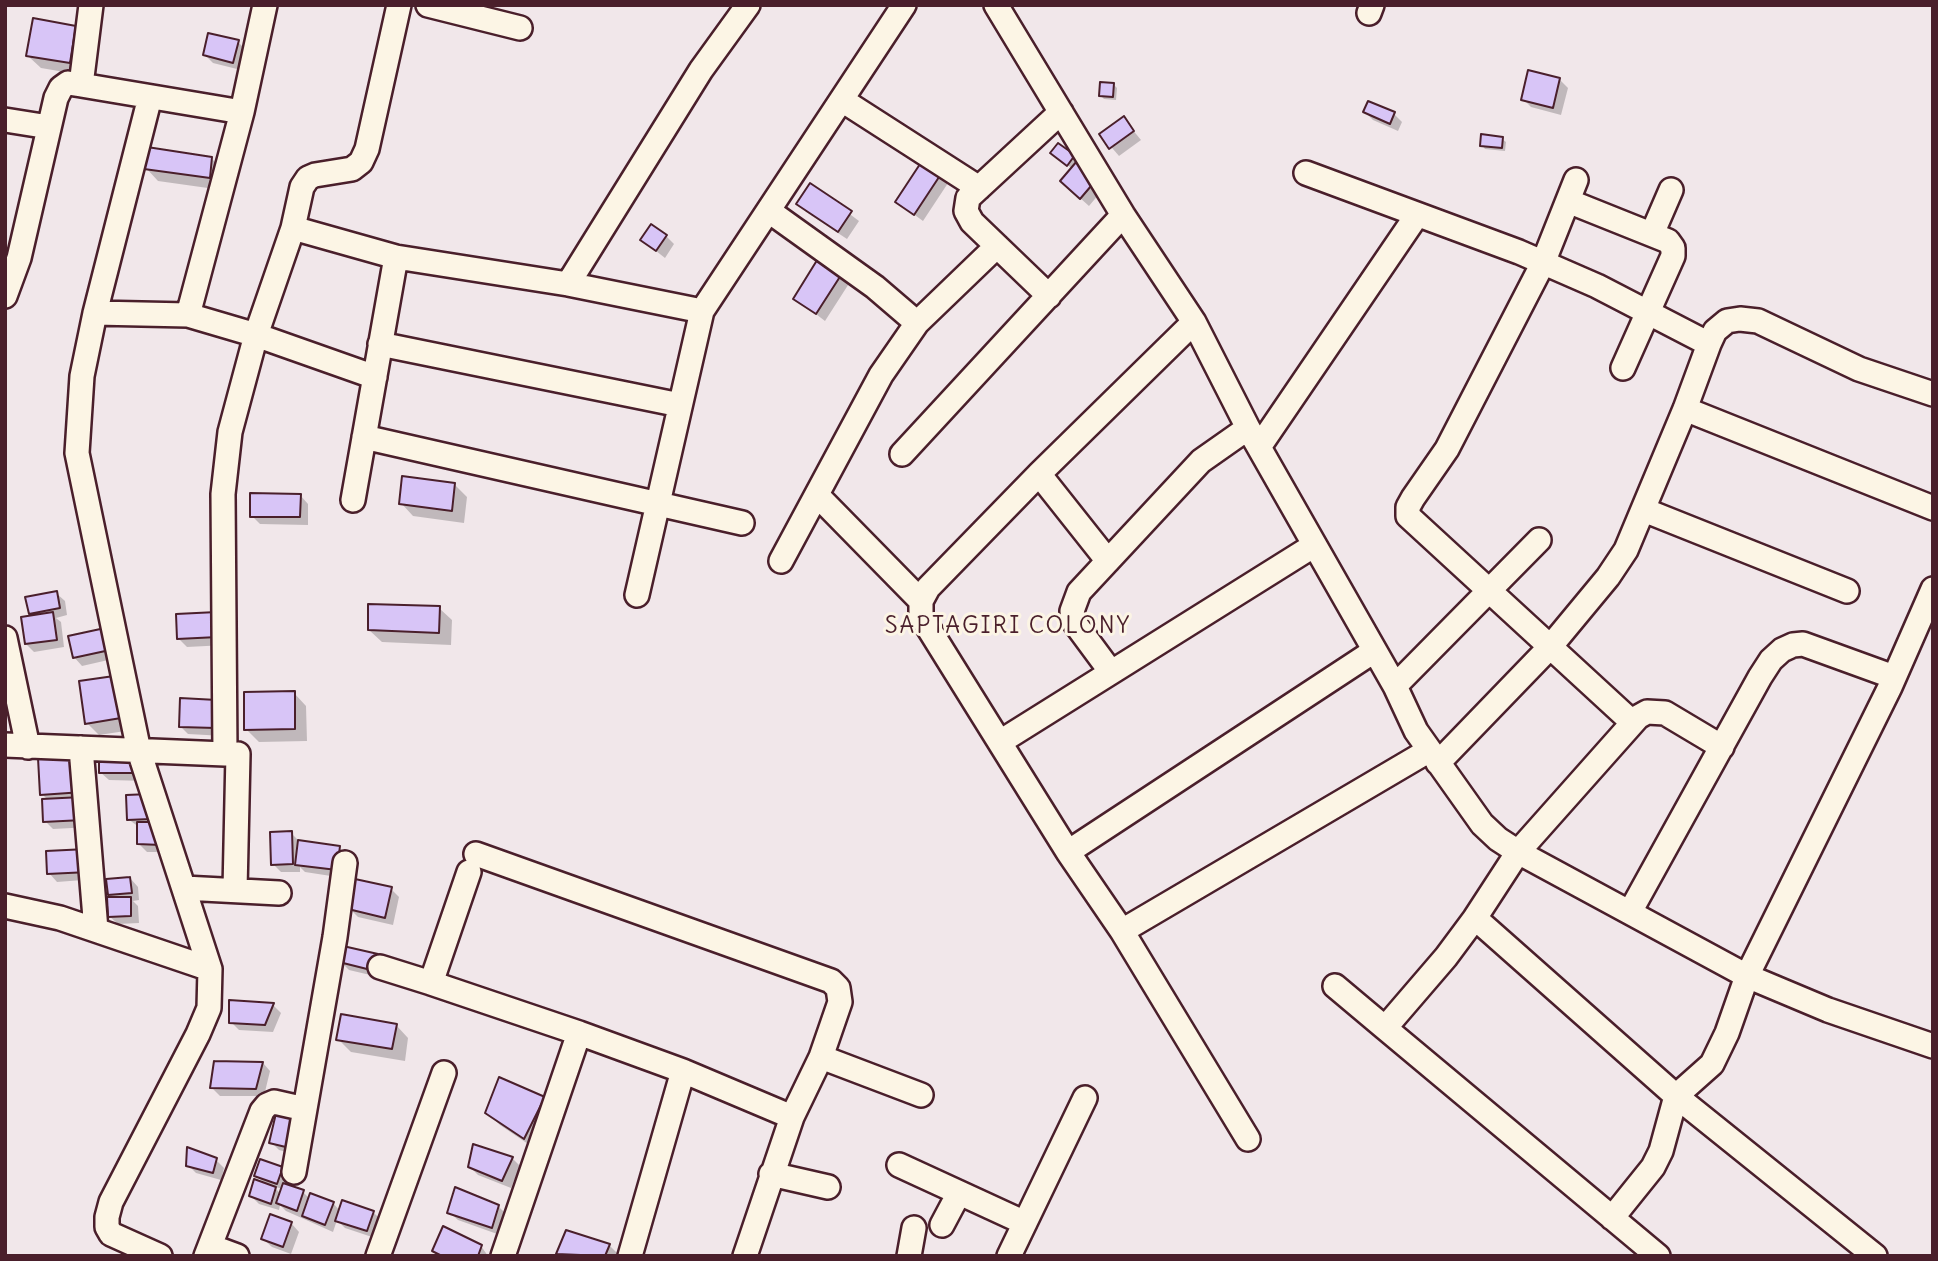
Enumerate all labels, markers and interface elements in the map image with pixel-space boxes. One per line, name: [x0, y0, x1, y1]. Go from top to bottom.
district label: SAPTAGIRI COLONY: [887, 612, 1129, 640]

